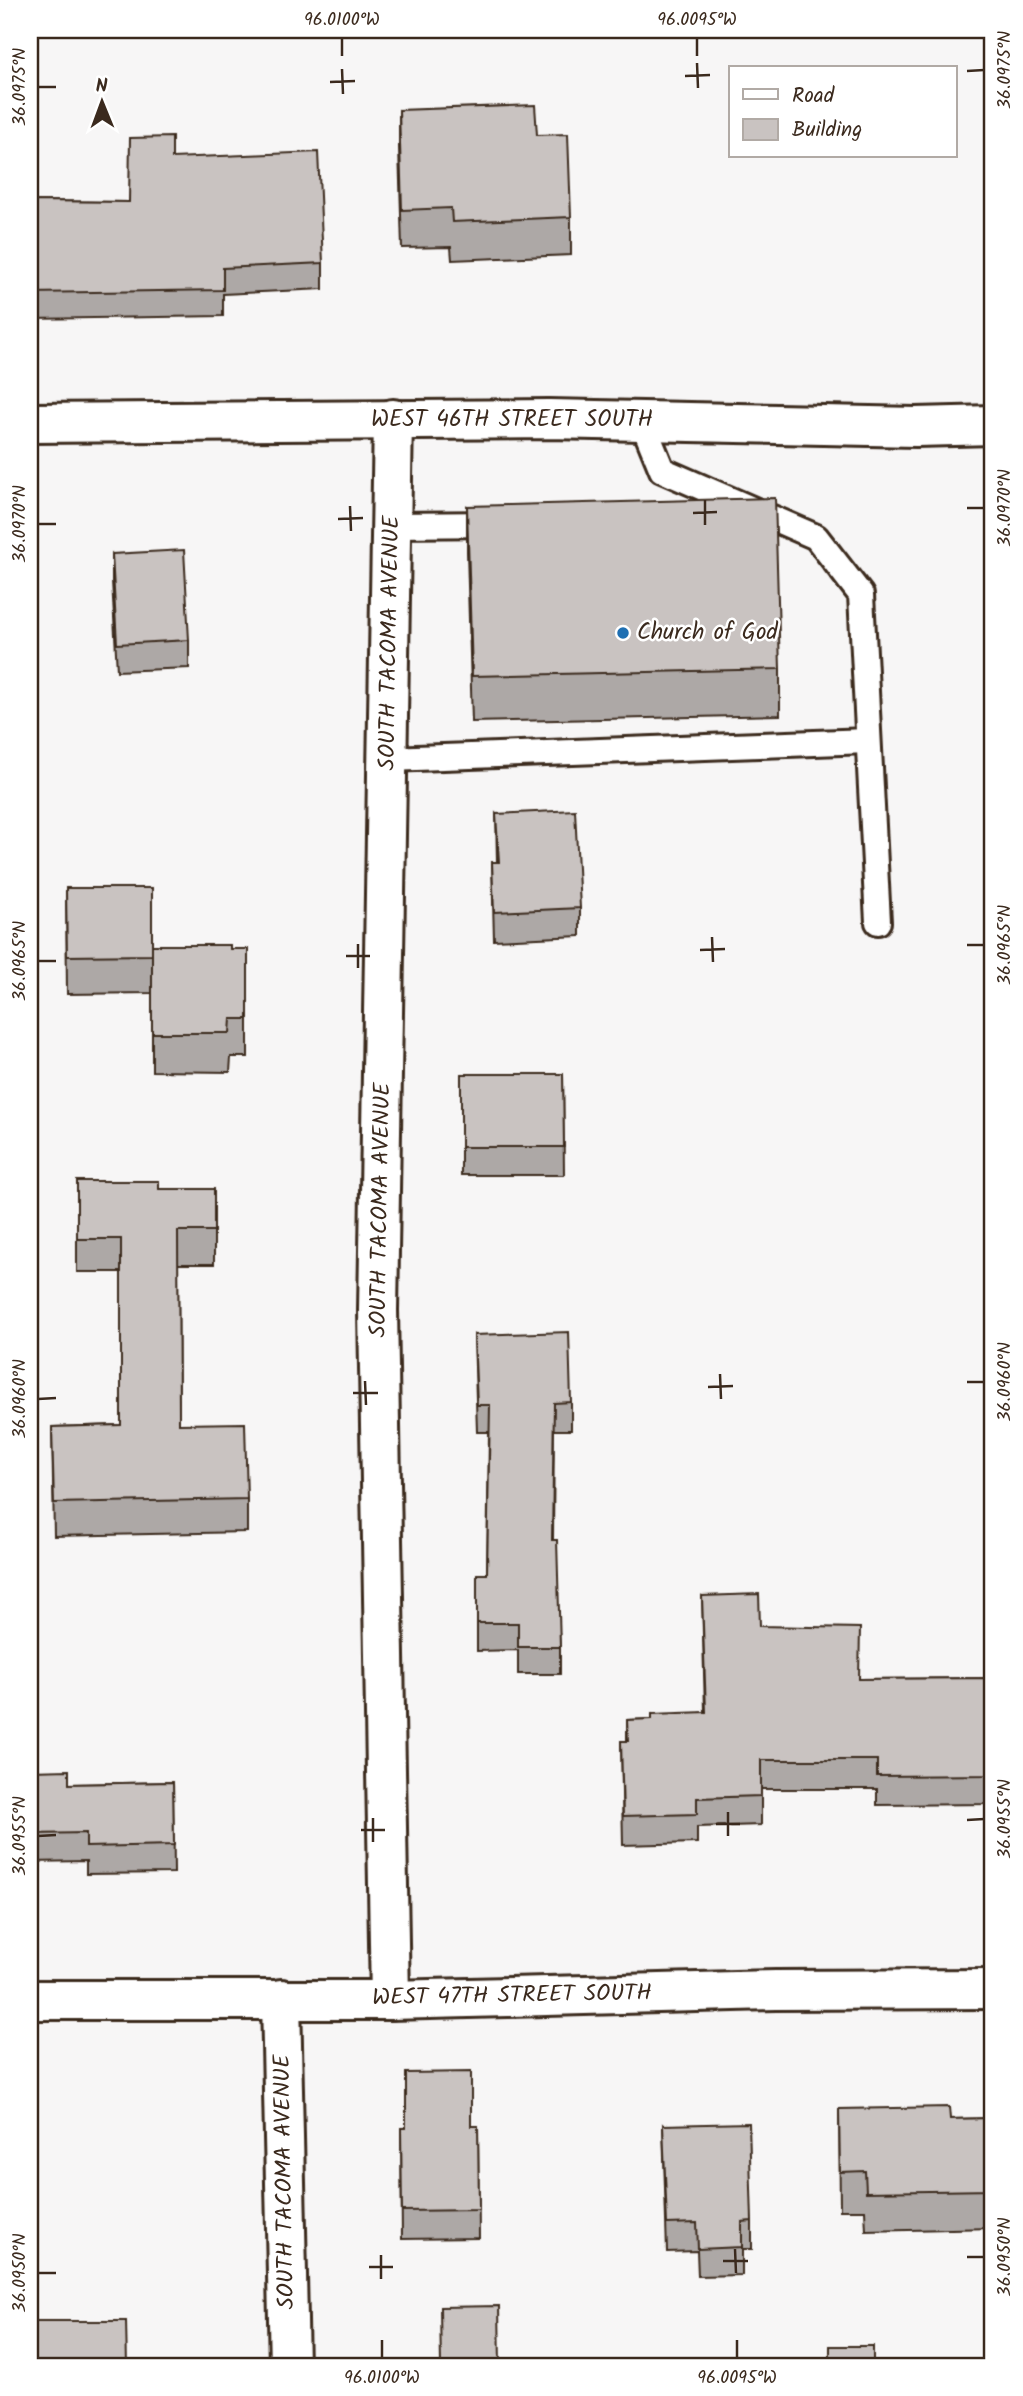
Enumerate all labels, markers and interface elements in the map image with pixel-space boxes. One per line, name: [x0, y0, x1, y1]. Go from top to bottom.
text: 96.0100°W: [304, 6, 380, 35]
text: 96.0095°W: [657, 6, 737, 35]
text: 36.0975°N: [991, 31, 1020, 109]
text: 36.0975°N: [6, 48, 35, 126]
north arrow: [66, 66, 136, 136]
legend: [729, 66, 956, 158]
text: N: [95, 72, 108, 102]
text: Road: [792, 80, 835, 113]
text: Building: [792, 114, 862, 147]
street label: WEST 46TH STREET SOUTH: [371, 402, 653, 438]
text: 36.0970°N: [991, 469, 1020, 547]
text: 36.0970°N: [6, 485, 35, 563]
street label: SOUTH TACOMA AVENUE: [370, 515, 410, 771]
place label: Church of God: [637, 615, 778, 651]
marker: Church of God: [615, 625, 631, 641]
text: 36.0965°N: [991, 905, 1020, 985]
text: 36.0965°N: [6, 921, 35, 1001]
street label: SOUTH TACOMA AVENUE: [361, 1082, 401, 1338]
text: 36.0960°N: [991, 1342, 1020, 1422]
text: 36.0960°N: [6, 1359, 35, 1439]
text: 36.0955°N: [991, 1779, 1020, 1859]
text: 36.0955°N: [6, 1796, 35, 1876]
street label: WEST 47TH STREET SOUTH: [372, 1976, 652, 2016]
street label: SOUTH TACOMA AVENUE: [265, 2054, 305, 2310]
text: 36.0950°N: [991, 2217, 1020, 2297]
text: 36.0950°N: [6, 2233, 35, 2313]
text: 96.0100°W: [344, 2364, 420, 2393]
text: 96.0095°W: [697, 2364, 777, 2393]

